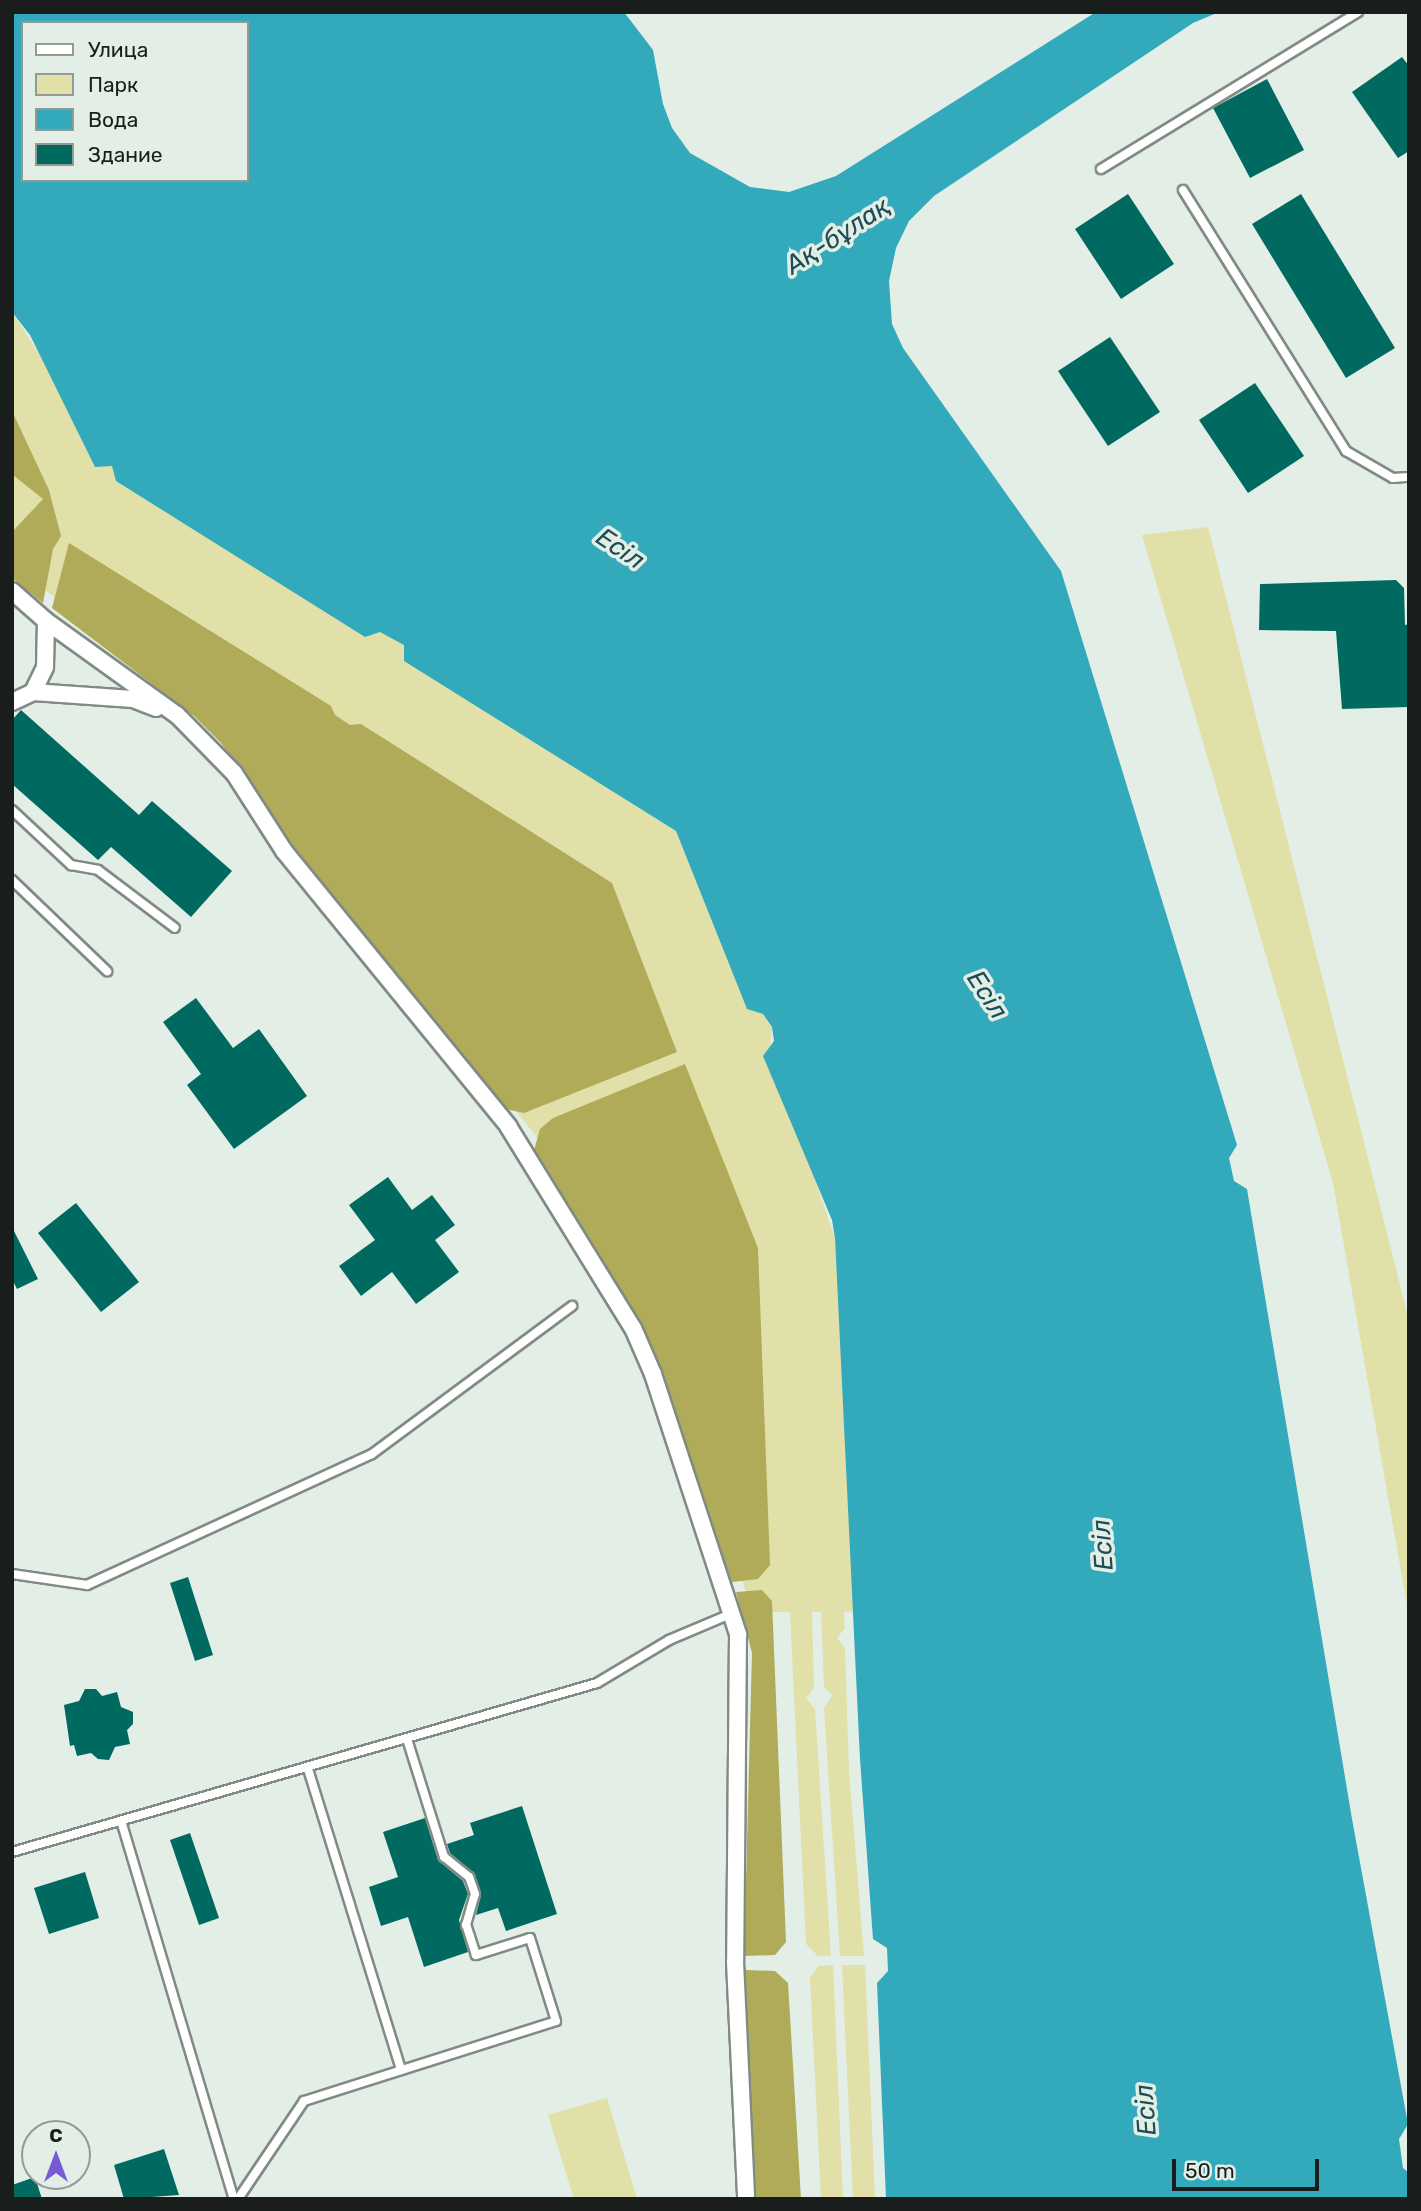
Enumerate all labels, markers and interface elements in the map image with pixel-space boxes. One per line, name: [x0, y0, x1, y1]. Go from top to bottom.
legend: [21, 21, 248, 182]
text: Улица: [88, 37, 148, 62]
text: Парк: [88, 72, 138, 97]
text: Вода: [88, 107, 138, 132]
text: Здание: [88, 142, 163, 167]
water label: Ақ-бұлақ: [780, 191, 896, 281]
water label: Есіл: [590, 522, 650, 576]
water label: Есіл: [960, 965, 1014, 1025]
water label: Есіл: [1086, 1518, 1120, 1572]
water label: Есіл: [1129, 2083, 1163, 2137]
north arrow: [21, 2120, 91, 2190]
text: С: [49, 2124, 63, 2147]
scale bar: [1176, 2144, 1323, 2188]
text: 50 m: [1185, 2158, 1235, 2183]

